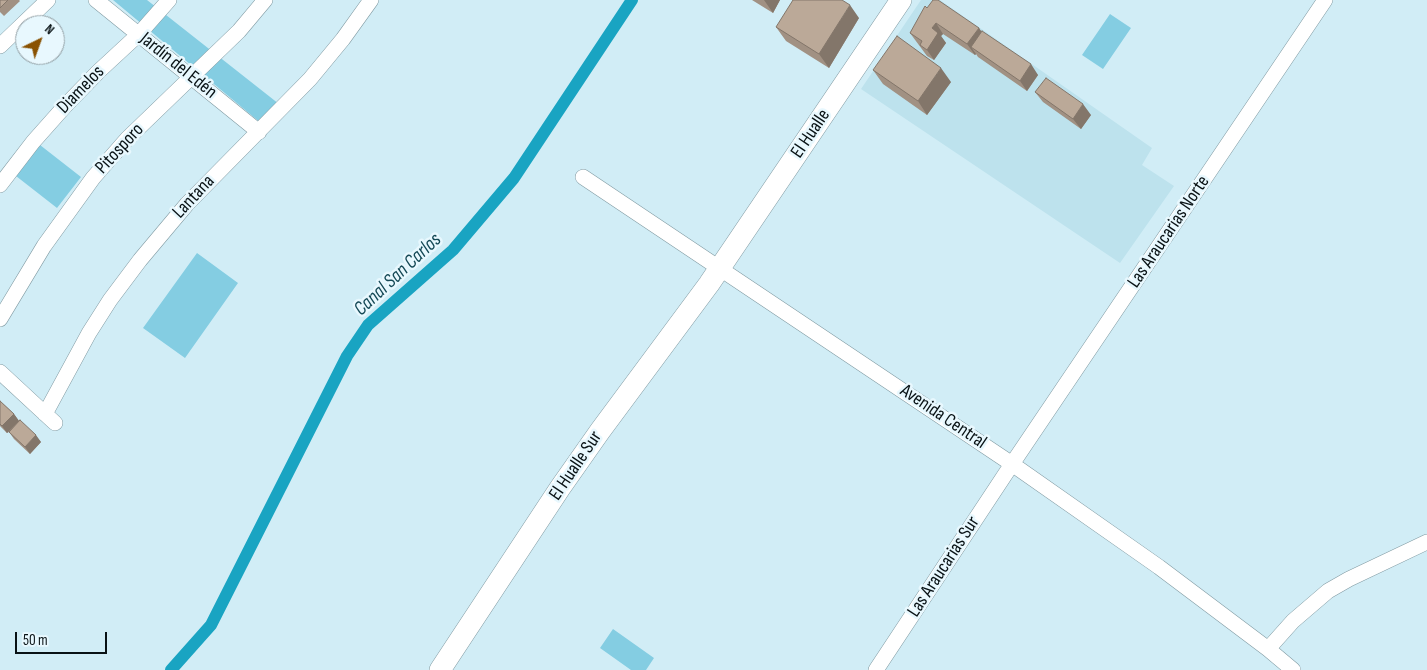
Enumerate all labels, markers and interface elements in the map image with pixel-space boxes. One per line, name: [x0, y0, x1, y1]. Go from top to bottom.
north arrow: [15, 15, 65, 65]
text: N: [41, 20, 58, 38]
street label: Jardín del Edén: [135, 28, 221, 104]
street label: Diamelos: [53, 61, 109, 119]
street label: El Hualle: [786, 105, 836, 163]
street label: Pitosporo: [91, 119, 149, 179]
street label: Lantana: [168, 171, 220, 223]
street label: Las Araucarias Norte: [1123, 172, 1215, 292]
water label: Canal San Carlos: [349, 229, 447, 321]
street label: Avenida Central: [895, 380, 991, 454]
street label: El Hualle Sur: [545, 427, 607, 505]
street label: Las Araucarias Sur: [903, 512, 985, 622]
scale bar: [18, 622, 110, 654]
text: 50 m: [23, 631, 48, 650]

